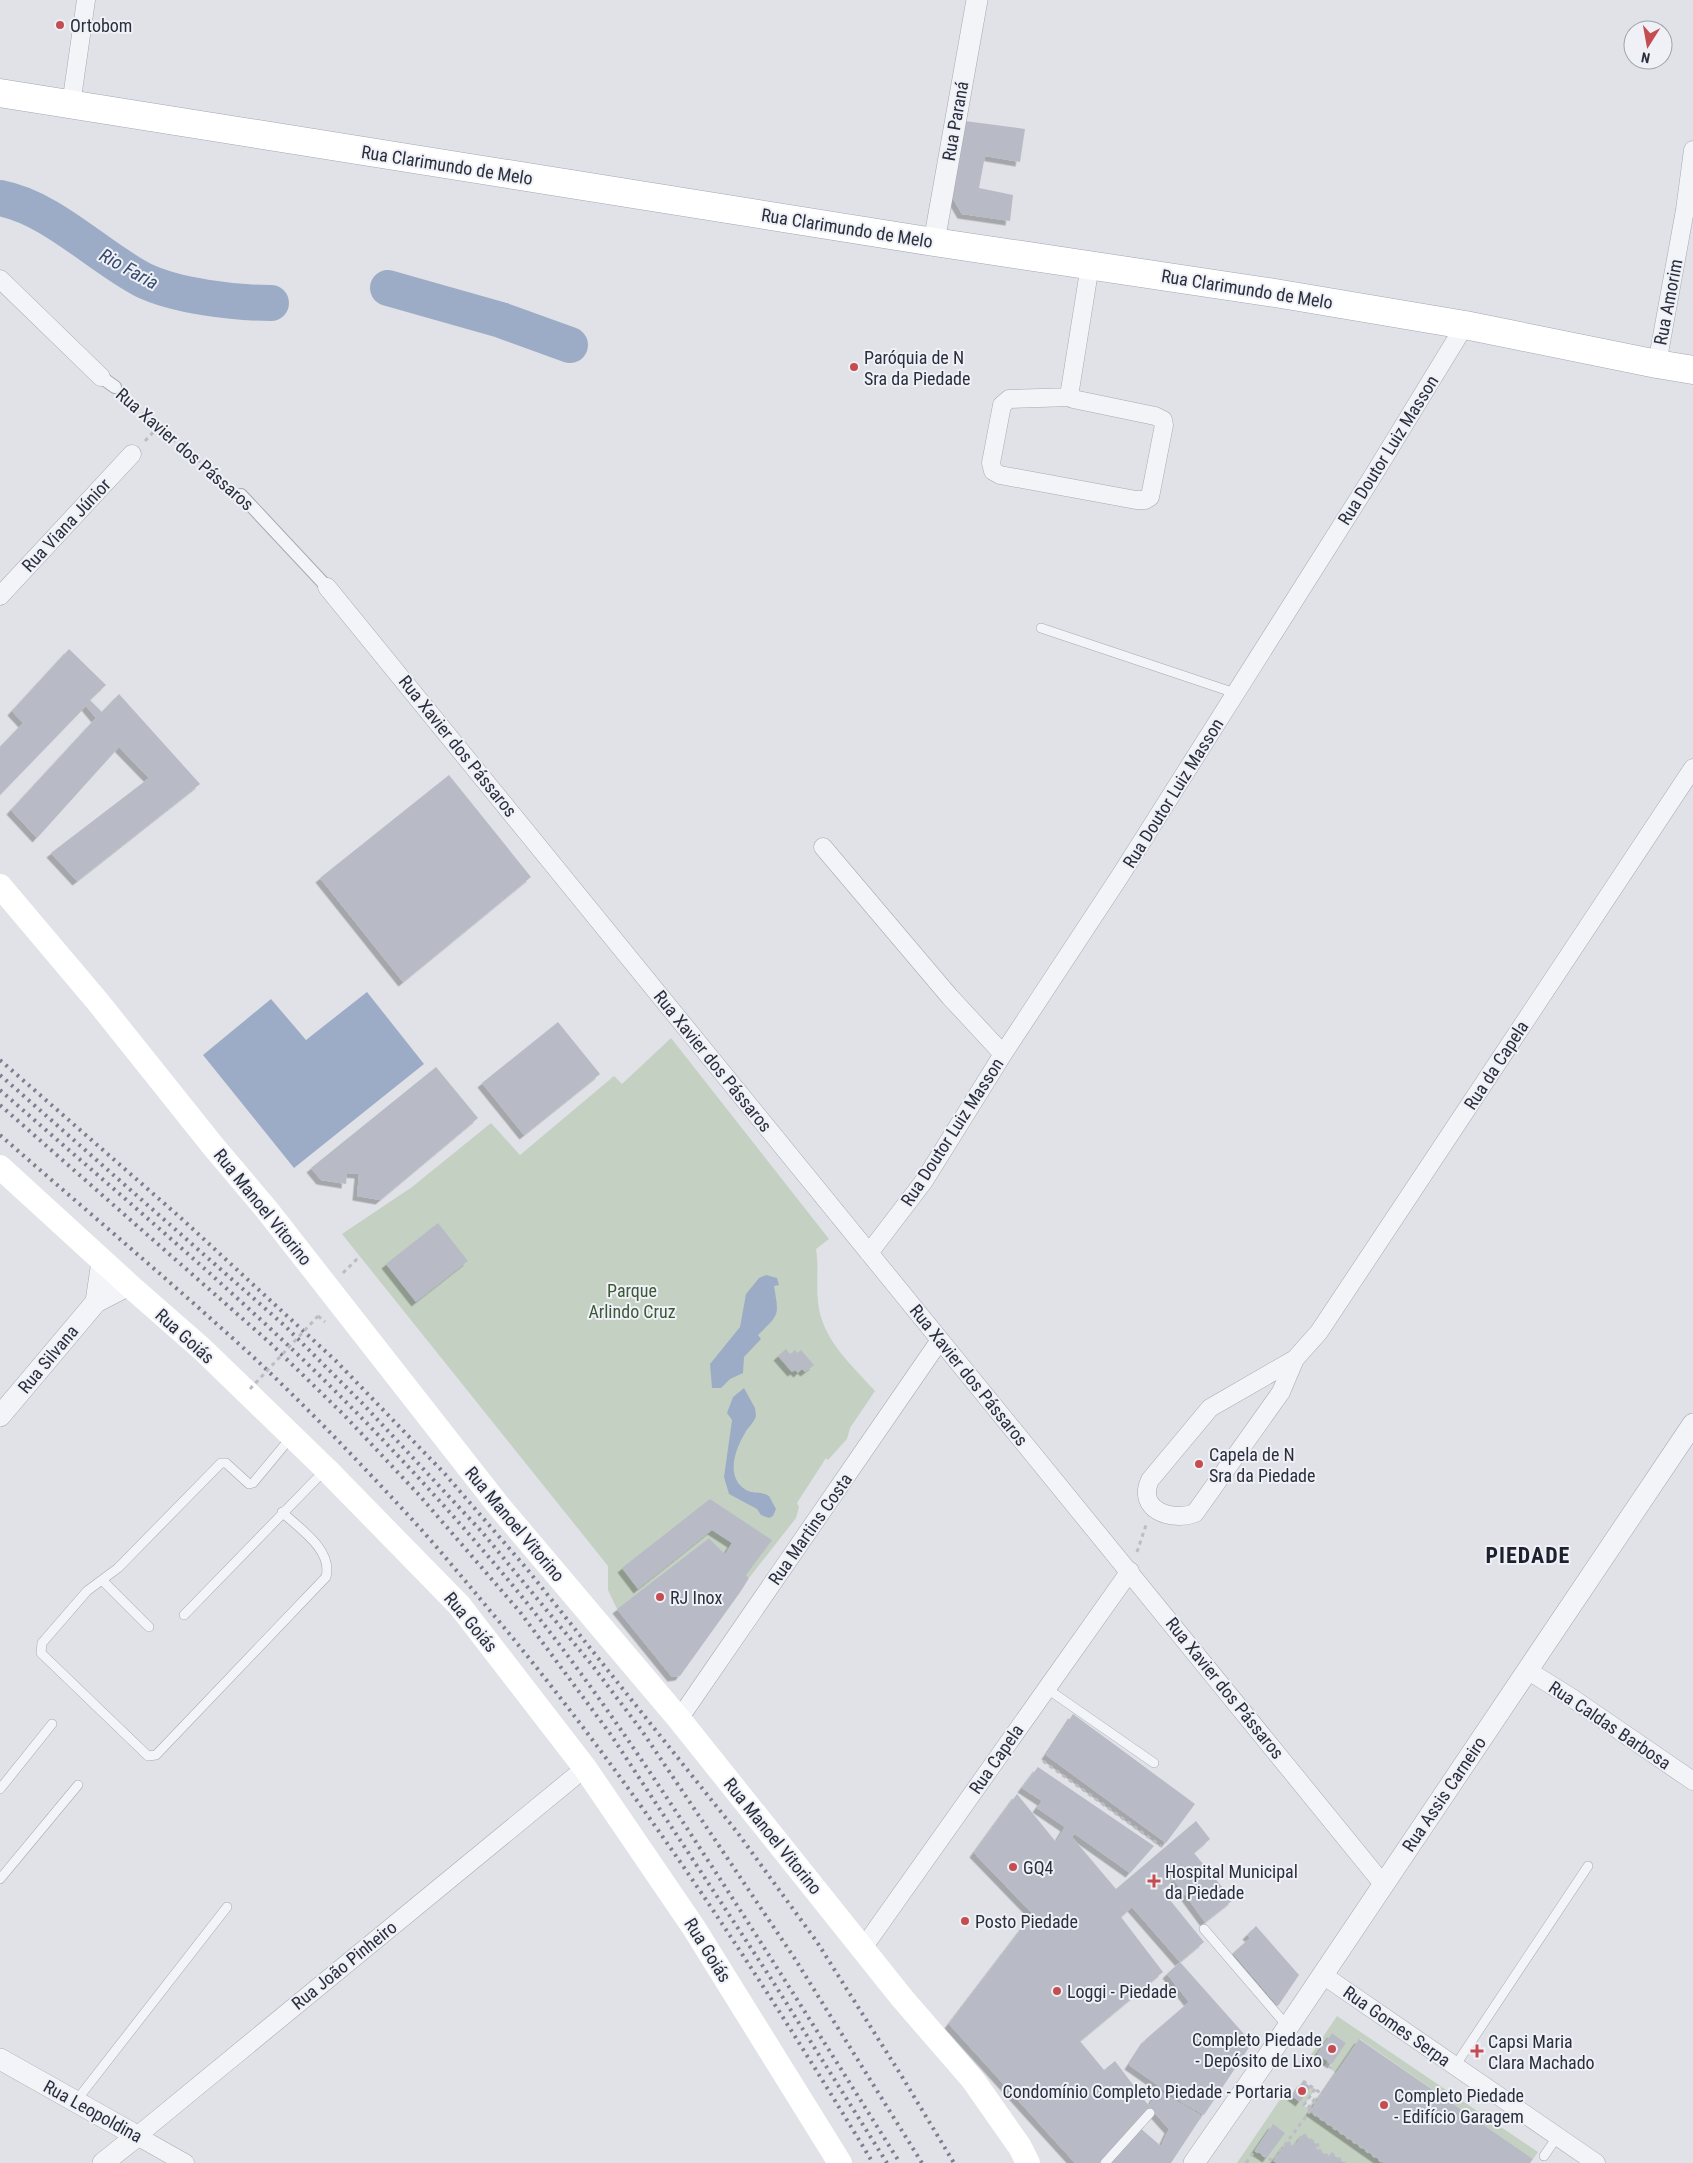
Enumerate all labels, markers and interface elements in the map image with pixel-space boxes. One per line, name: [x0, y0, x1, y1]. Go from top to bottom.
place label: Ortobom: [70, 15, 132, 36]
marker: Ortobom: [54, 19, 66, 31]
north arrow: [1623, 20, 1673, 70]
text: N: [1640, 49, 1651, 66]
street label: Rua Paraná: [938, 79, 972, 163]
street label: Rua Clarimundo de Melo: [360, 141, 534, 189]
street label: Rua Clarimundo de Melo: [760, 204, 934, 252]
water label: Rio Faria: [96, 244, 162, 294]
street label: Rua Amorim: [1649, 257, 1687, 347]
street label: Rua Clarimundo de Melo: [1160, 265, 1334, 313]
place label: Paróquia de N Sra da Piedade: [864, 347, 970, 389]
marker: Paróquia de N Sra da Piedade: [848, 361, 860, 373]
street label: Rua Doutor Luiz Masson: [1333, 371, 1443, 529]
street label: Rua Xavier dos Pássaros: [112, 383, 258, 515]
street label: Rua Viana Júnior: [17, 474, 115, 576]
street label: Rua Xavier dos Pássaros: [395, 671, 521, 821]
street label: Rua Doutor Luiz Masson: [1118, 714, 1228, 872]
street label: Rua Xavier dos Pássaros: [650, 986, 776, 1136]
street label: Rua da Capela: [1460, 1017, 1532, 1113]
street label: Rua Doutor Luiz Masson: [896, 1054, 1008, 1210]
street label: Rua Manoel Vitorino: [210, 1145, 316, 1269]
park label: Parque Arlindo Cruz: [588, 1280, 676, 1322]
street label: Rua Xavier dos Pássaros: [906, 1300, 1032, 1450]
street label: Rua Goiás: [151, 1304, 219, 1368]
street label: Rua Silvana: [14, 1321, 82, 1397]
place label: Capela de N Sra da Piedade: [1209, 1444, 1315, 1486]
marker: Capela de N Sra da Piedade: [1193, 1458, 1205, 1470]
street label: Rua Manoel Vitorino: [461, 1462, 569, 1586]
street label: Rua Martins Costa: [764, 1469, 856, 1589]
district label: PIEDADE: [1486, 1543, 1570, 1568]
place label: RJ Inox: [670, 1587, 722, 1608]
street label: Rua Goiás: [440, 1588, 502, 1656]
marker: RJ Inox: [654, 1591, 666, 1603]
street label: Rua Xavier dos Pássaros: [1162, 1613, 1288, 1763]
street label: Rua Caldas Barbosa: [1545, 1676, 1675, 1774]
street label: Rua Capela: [964, 1720, 1028, 1798]
street label: Rua Assis Carneiro: [1398, 1732, 1490, 1856]
street label: Rua Manoel Vitorino: [720, 1774, 826, 1898]
place label: GQ4: [1023, 1857, 1053, 1878]
marker: GQ4: [1007, 1861, 1019, 1873]
place label: Hospital Municipal da Piedade: [1165, 1861, 1298, 1903]
marker: Hospital Municipal da Piedade: [1147, 1874, 1161, 1888]
place label: Posto Piedade: [975, 1911, 1078, 1932]
street label: Rua Goiás: [680, 1914, 736, 1986]
marker: Posto Piedade: [959, 1915, 971, 1927]
street label: Rua João Pinheiro: [287, 1916, 401, 2014]
place label: Loggi - Piedade: [1067, 1981, 1177, 2002]
street label: Rua Gomes Serpa: [1339, 1981, 1455, 2071]
marker: Loggi - Piedade: [1051, 1985, 1063, 1997]
place label: Completo Piedade - Depósito de Lixo: [1192, 2029, 1322, 2071]
place label: Capsi Maria Clara Machado: [1488, 2031, 1595, 2073]
marker: Completo Piedade - Depósito de Lixo: [1326, 2043, 1338, 2055]
marker: Capsi Maria Clara Machado: [1470, 2044, 1484, 2058]
street label: Rua Leopoldina: [40, 2075, 146, 2147]
place label: Condomínio Completo Piedade - Portaria: [1003, 2081, 1292, 2102]
marker: Condomínio Completo Piedade - Portaria: [1296, 2085, 1308, 2097]
place label: Completo Piedade - Edifício Garagem: [1394, 2085, 1524, 2127]
marker: Completo Piedade - Edifício Garagem: [1378, 2099, 1390, 2111]

